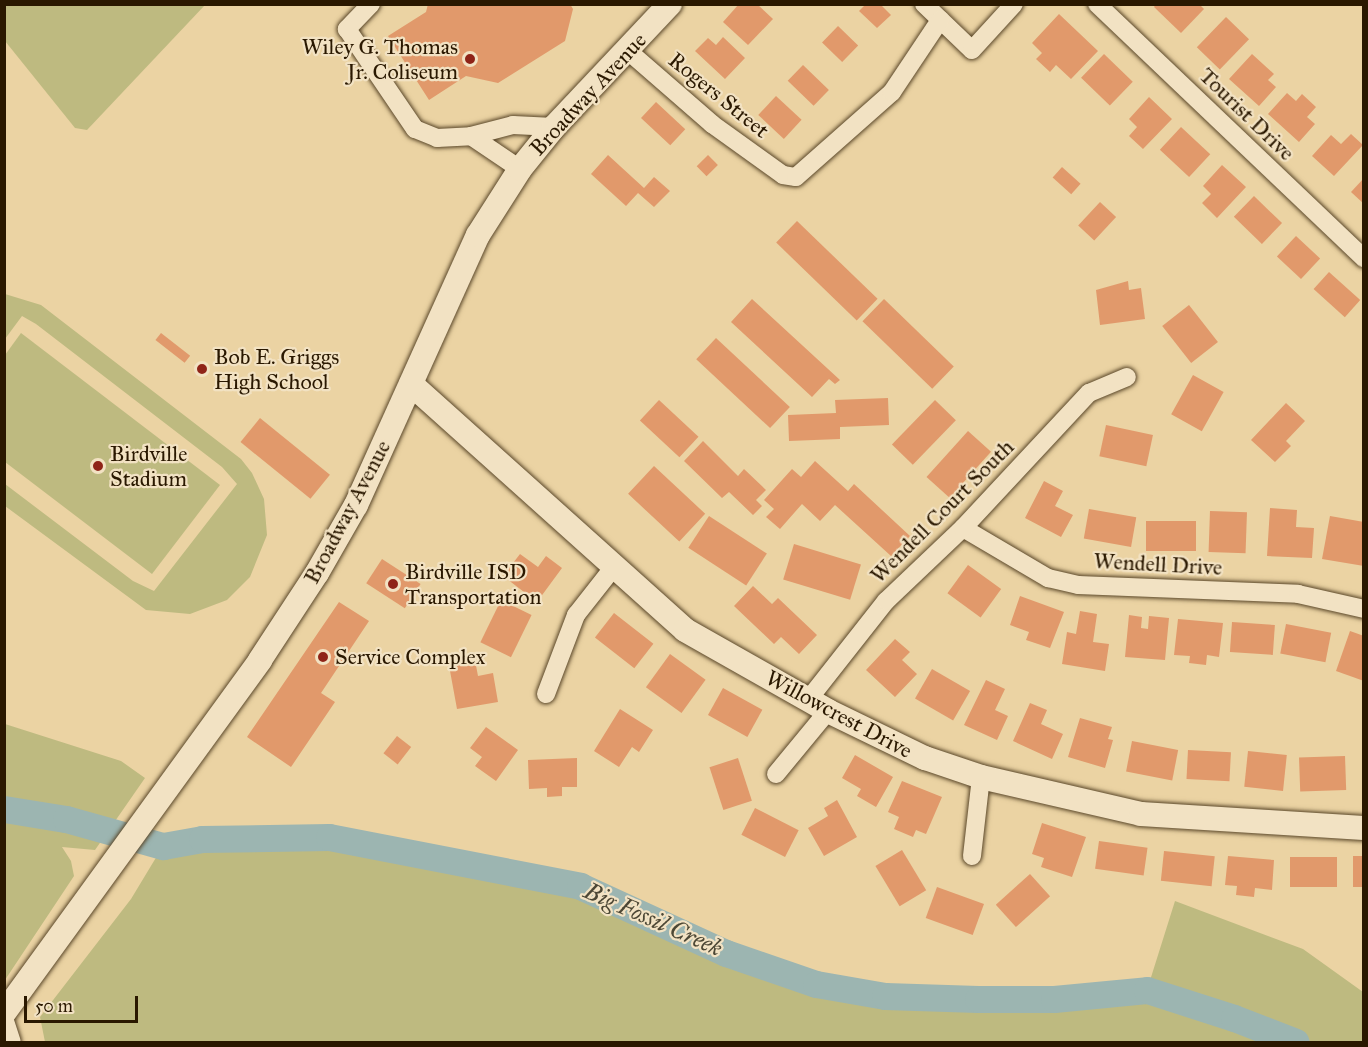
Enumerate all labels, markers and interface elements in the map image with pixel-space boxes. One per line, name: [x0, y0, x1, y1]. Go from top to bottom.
street label: Broadway Avenue: [524, 27, 652, 161]
place label: Wiley G. Thomas Jr. Coliseum: [302, 33, 458, 84]
street label: Rogers Street: [663, 46, 775, 144]
marker: Wiley G. Thomas Jr. Coliseum: [463, 52, 477, 66]
street label: Tourist Drive: [1194, 62, 1300, 166]
place label: Bob E. Griggs High School: [214, 343, 339, 394]
marker: Bob E. Griggs High School: [195, 362, 209, 376]
street label: Wendell Court South: [865, 434, 1019, 588]
street label: Broadway Avenue: [298, 436, 396, 588]
place label: Birdville Stadium: [110, 440, 187, 492]
marker: Birdville Stadium: [91, 459, 105, 473]
street label: Wendell Drive: [1093, 547, 1223, 581]
place label: Birdville ISD Transportation: [405, 558, 541, 610]
marker: Birdville ISD Transportation: [386, 577, 400, 591]
place label: Service Complex: [335, 644, 485, 670]
marker: Service Complex: [316, 650, 330, 664]
street label: Willowcrest Drive: [761, 664, 917, 764]
water label: Big Fossil Creek: [580, 877, 726, 963]
scale bar: [27, 984, 141, 1022]
text: 50 m: [35, 995, 73, 1017]

